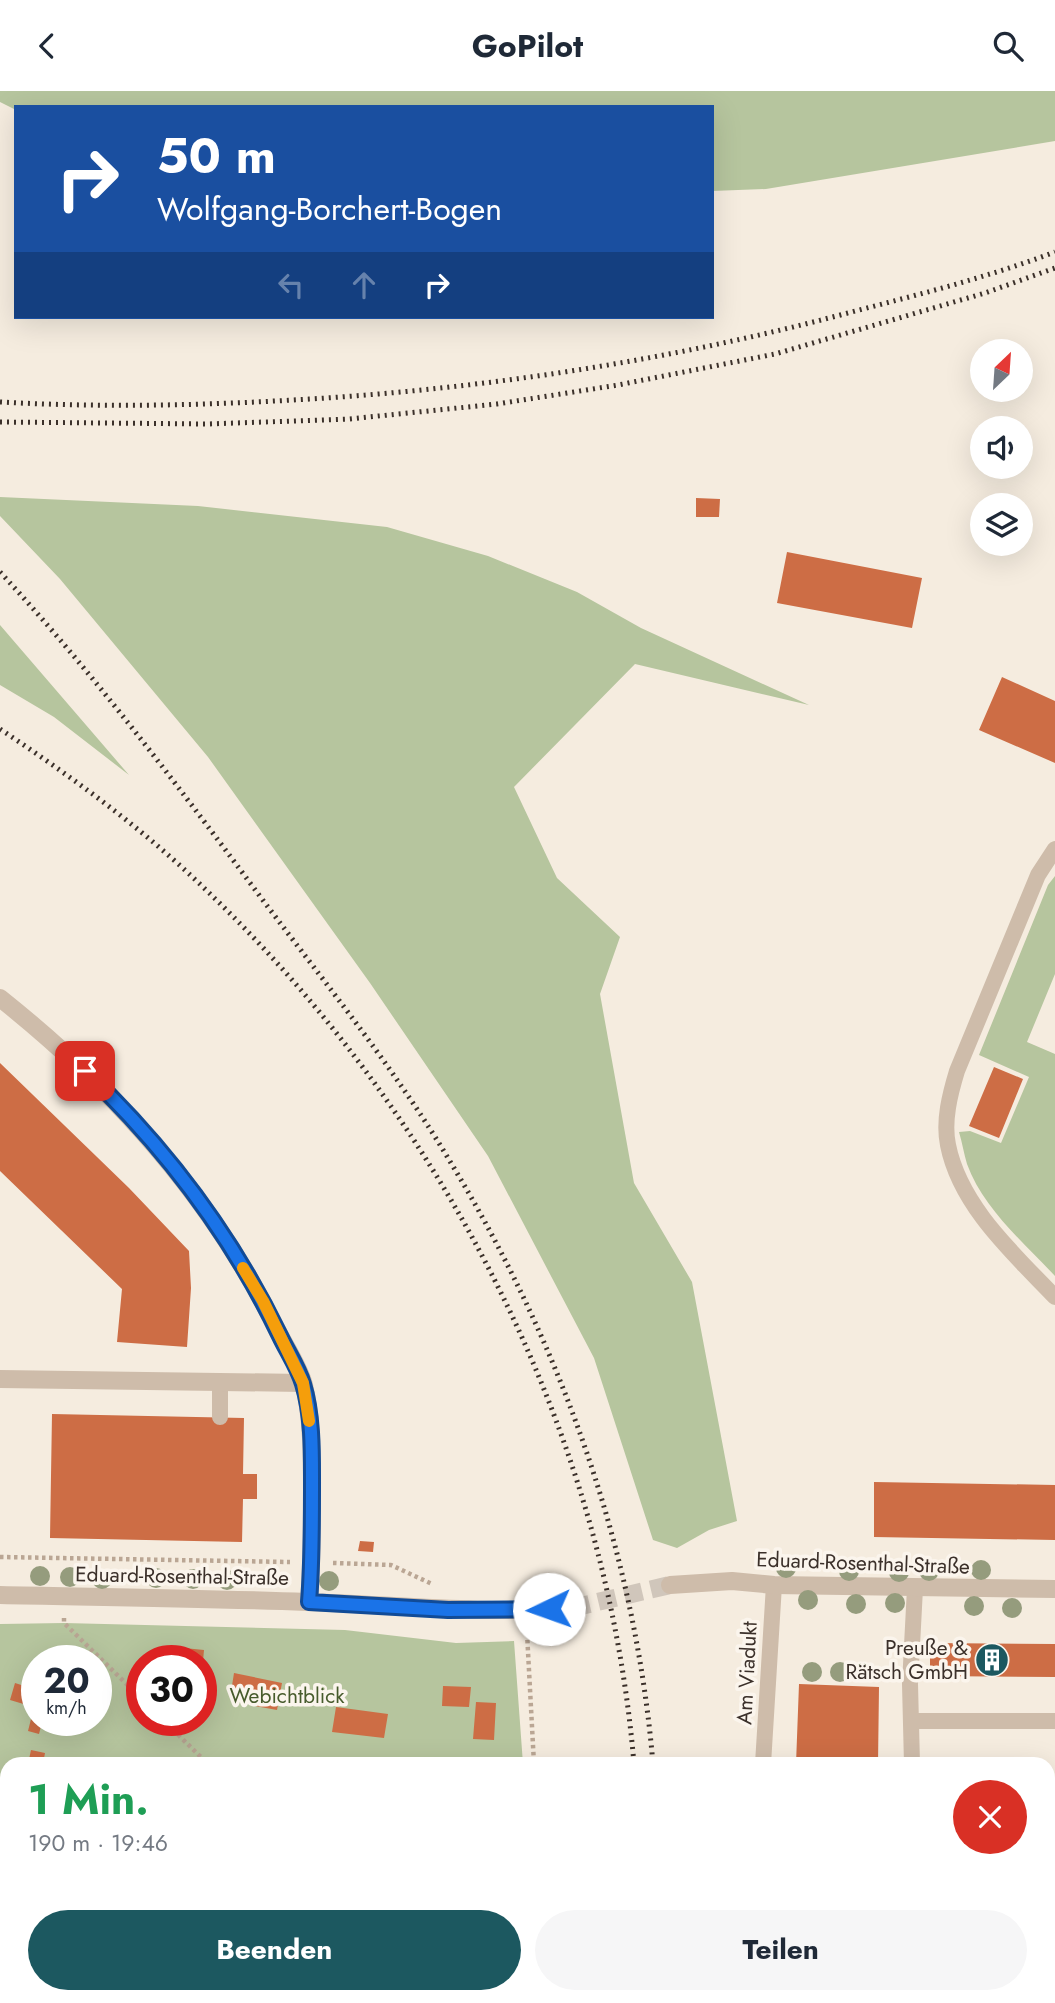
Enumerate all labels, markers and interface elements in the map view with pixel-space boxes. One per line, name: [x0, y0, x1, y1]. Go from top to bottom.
text: GoPilot: [472, 23, 583, 69]
icon: back: [28, 27, 66, 65]
icon: search: [989, 27, 1027, 65]
text: 50 m: [157, 121, 276, 191]
icon: right: [42, 133, 133, 224]
text: Wolfgang-Borchert-Bogen: [157, 186, 502, 232]
icon: left: [272, 266, 310, 304]
icon: ahead: [345, 266, 383, 304]
icon: right: [418, 266, 456, 304]
north arrow: [970, 339, 1032, 403]
map controls: [970, 339, 1033, 556]
button: sound: [970, 416, 1033, 479]
button: layers: [970, 493, 1033, 556]
pin: [55, 1041, 115, 1101]
icon: arrive: [66, 1052, 104, 1090]
street label: Eduard-Rosenthal-Straße: [756, 1544, 970, 1582]
street label: Eduard-Rosenthal-Straße: [75, 1559, 289, 1593]
position arrow: [512, 1572, 586, 1646]
street label: Am Viadukt: [729, 1621, 765, 1725]
place label: Preuße & Rätsch GmbH: [846, 1633, 968, 1687]
building icon: Preuße & Rätsch GmbH: [973, 1641, 1011, 1679]
speed limit sign: 30: [126, 1645, 217, 1736]
text: 20: [43, 1656, 90, 1706]
park label: Webichtblick: [230, 1681, 345, 1711]
text: km/h: [46, 1695, 87, 1721]
text: 1 Min.: [28, 1769, 149, 1830]
button: close: [953, 1780, 1027, 1854]
text: 190 m · 19:46: [28, 1826, 168, 1860]
button: Beenden: [28, 1910, 521, 1990]
button: Teilen: [535, 1910, 1027, 1990]

